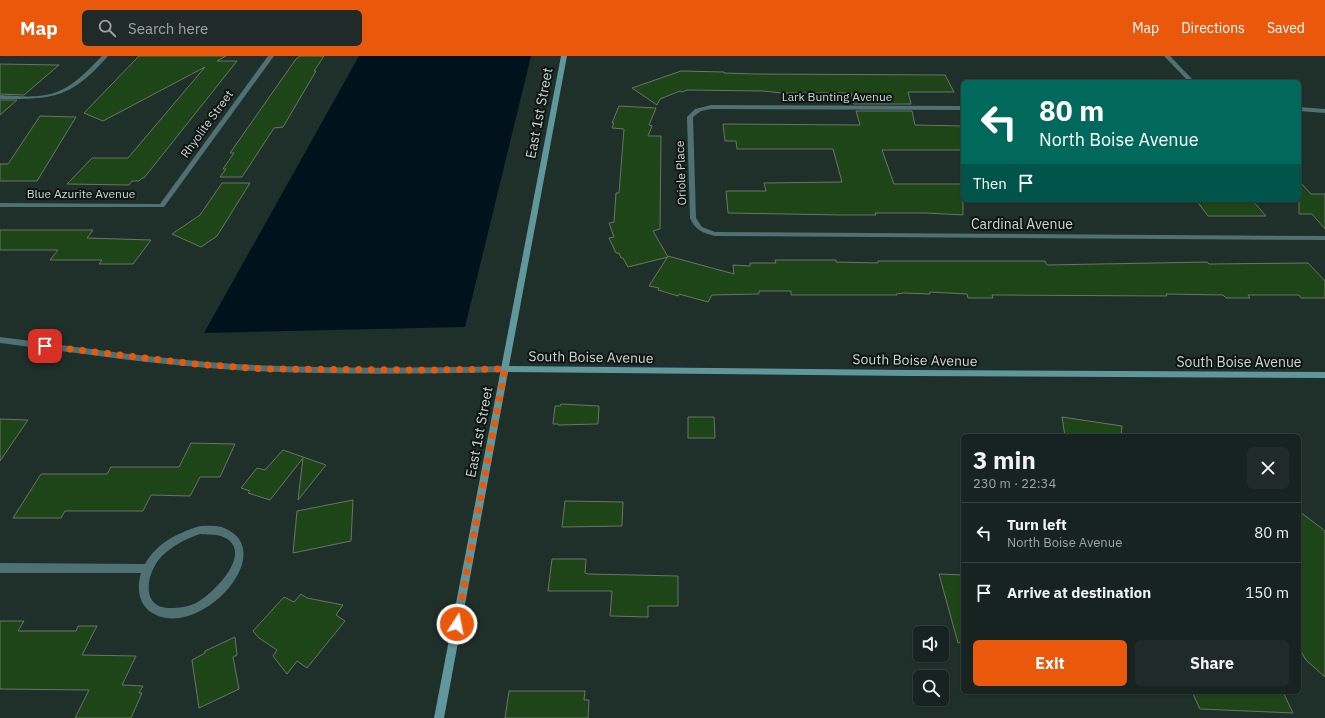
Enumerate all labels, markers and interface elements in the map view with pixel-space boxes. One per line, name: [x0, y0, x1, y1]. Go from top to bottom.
search box: [82, 10, 362, 46]
text: Map: [20, 16, 58, 40]
icon: search: [96, 17, 118, 39]
text: Search here: [128, 19, 208, 38]
text: Map: [1132, 19, 1159, 37]
text: Directions: [1181, 19, 1245, 37]
text: Saved: [1267, 19, 1305, 37]
street label: East 1st Street: [521, 66, 557, 160]
street label: Rhyolite Street: [177, 87, 236, 160]
street label: Lark Bunting Avenue: [782, 89, 893, 104]
text: 80 m: [1039, 92, 1104, 129]
icon: left: [973, 96, 1025, 148]
text: North Boise Avenue: [1039, 128, 1199, 151]
street label: Oriole Place: [672, 140, 689, 206]
icon: arrive: [1015, 172, 1037, 194]
text: Then: [973, 174, 1007, 193]
street label: Blue Azurite Avenue: [27, 186, 136, 201]
street label: Cardinal Avenue: [971, 215, 1073, 233]
pin: [28, 329, 62, 363]
icon: arrive: [34, 335, 56, 357]
street label: South Boise Avenue: [528, 347, 654, 367]
street label: South Boise Avenue: [852, 350, 978, 370]
street label: South Boise Avenue: [1176, 353, 1302, 371]
street label: East 1st Street: [461, 385, 497, 479]
text: 3 min: [973, 444, 1036, 476]
button: close: [1247, 447, 1289, 489]
text: 230 m · 22:34: [973, 475, 1056, 492]
text: Turn left: [1007, 515, 1067, 534]
icon: left: [973, 522, 995, 544]
text: 80 m: [1254, 523, 1289, 542]
text: North Boise Avenue: [1007, 534, 1122, 551]
icon: arrive: [973, 582, 995, 604]
text: Arrive at destination: [1007, 583, 1151, 602]
text: 150 m: [1245, 583, 1289, 602]
position arrow: [436, 603, 478, 645]
map controls: [913, 626, 949, 706]
button: sound: [913, 626, 949, 662]
button: Exit: [973, 640, 1127, 686]
button: Share: [1135, 640, 1289, 686]
button: search: [913, 670, 949, 706]

